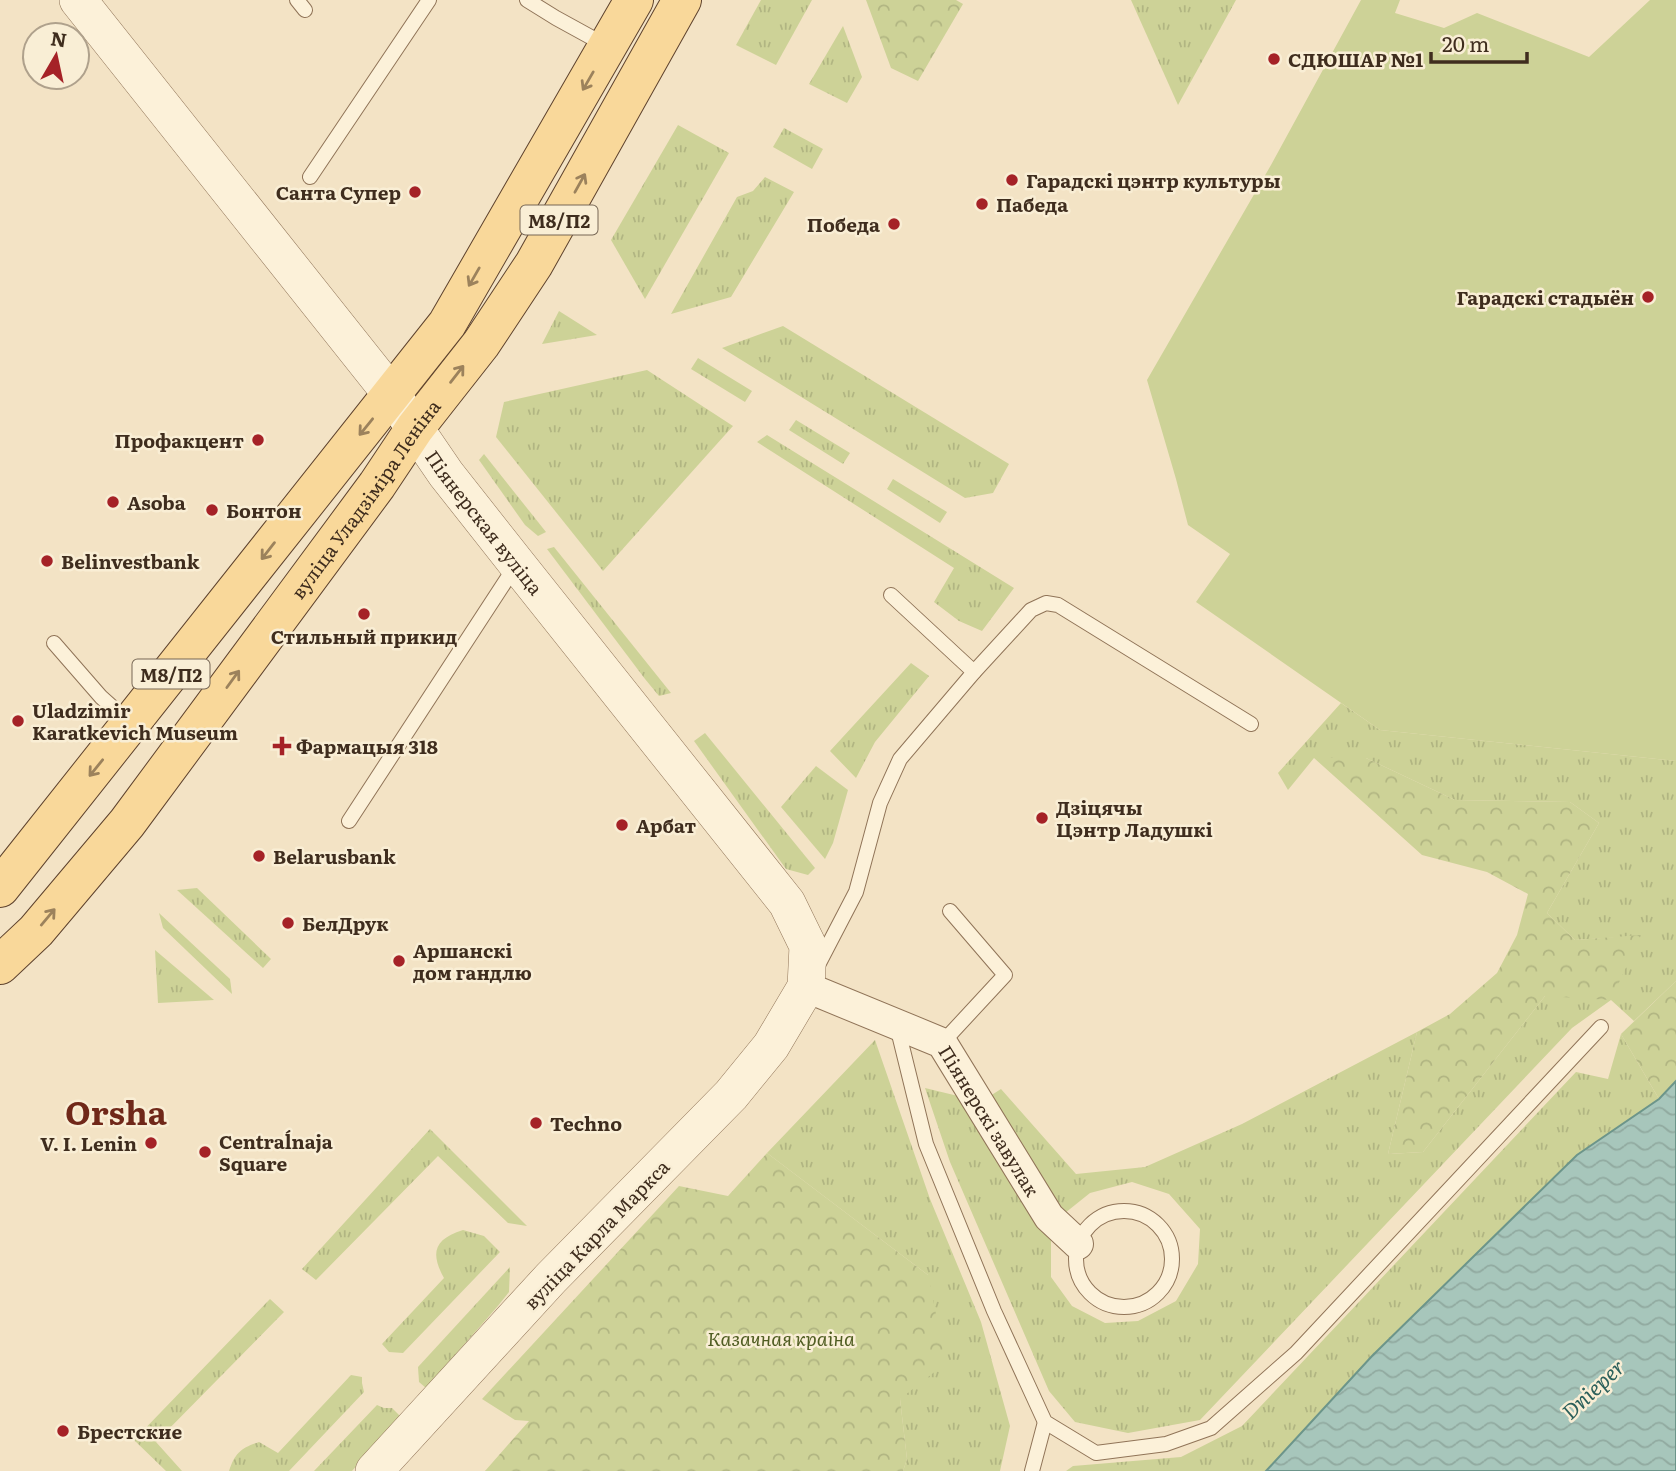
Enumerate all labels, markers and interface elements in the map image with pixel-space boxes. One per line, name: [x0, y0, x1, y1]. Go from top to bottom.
north arrow: [21, 21, 91, 91]
scale bar: [1431, 21, 1527, 65]
text: N: [49, 23, 69, 53]
text: 20 m: [1442, 27, 1489, 58]
place label: СДЮШАР №1: [1288, 45, 1423, 73]
marker: СДЮШАР №1: [1266, 51, 1282, 67]
one-way arrow: [581, 70, 595, 90]
place label: Гарадскі цэнтр культуры: [1026, 166, 1281, 194]
marker: Гарадскі цэнтр культуры: [1004, 172, 1020, 188]
one-way arrow: [573, 173, 587, 193]
place label: Санта Супер: [276, 178, 401, 206]
marker: Санта Супер: [407, 184, 423, 200]
place label: Пабеда: [996, 190, 1068, 218]
marker: Пабеда: [974, 196, 990, 212]
road number: М8/П2: [520, 205, 598, 234]
place label: Победа: [807, 210, 880, 238]
marker: Победа: [886, 216, 902, 232]
one-way arrow: [467, 267, 481, 287]
place label: Гарадскі стадыён: [1457, 283, 1634, 311]
marker: Гарадскі стадыён: [1640, 289, 1656, 305]
one-way arrow: [450, 365, 465, 384]
street label: вуліца Уладзіміра Леніна: [284, 393, 447, 604]
one-way arrow: [358, 417, 374, 435]
place label: Профакцент: [115, 426, 244, 454]
marker: Профакцент: [250, 432, 266, 448]
street label: Піянерская вуліца: [419, 444, 551, 601]
place label: Asoba: [127, 488, 186, 516]
marker: Asoba: [105, 494, 121, 510]
place label: Бонтон: [226, 496, 301, 524]
marker: Бонтон: [204, 502, 220, 518]
one-way arrow: [260, 541, 275, 560]
place label: Belinvestbank: [61, 547, 200, 575]
marker: Belinvestbank: [39, 553, 55, 569]
marker: Стильный прикид: [356, 606, 372, 622]
place label: Стильный прикид: [271, 622, 457, 650]
road number: М8/П2: [132, 660, 210, 688]
one-way arrow: [225, 670, 240, 689]
place label: Uladzimir Karatkevich Museum: [32, 696, 238, 746]
marker: Uladzimir Karatkevich Museum: [10, 713, 26, 729]
place label: Фармацыя 318: [296, 732, 438, 760]
marker: Фармацыя 318: [274, 738, 290, 754]
one-way arrow: [88, 758, 104, 776]
place label: Дзіцячы Цэнтр Ладушкі: [1056, 793, 1213, 843]
marker: Дзіцячы Цэнтр Ладушкі: [1034, 810, 1050, 826]
place label: Арбат: [636, 811, 697, 839]
marker: Арбат: [614, 817, 630, 833]
place label: Belarusbank: [273, 842, 396, 870]
marker: Belarusbank: [251, 848, 267, 864]
one-way arrow: [40, 908, 56, 926]
place label: БелДрук: [302, 909, 389, 937]
marker: БелДрук: [280, 915, 296, 931]
place label: Аршанскі дом гандлю: [413, 936, 532, 986]
marker: Аршанскі дом гандлю: [391, 953, 407, 969]
street label: Піянерскі завулак: [932, 1039, 1047, 1202]
district label: Orsha: [65, 1086, 168, 1135]
place label: Techno: [550, 1109, 622, 1137]
marker: Techno: [528, 1115, 544, 1131]
place label: Centraĺnaja Square: [219, 1127, 333, 1177]
place label: V. I. Lenin: [40, 1129, 137, 1157]
marker: V. I. Lenin: [143, 1135, 159, 1151]
marker: Centraĺnaja Square: [197, 1144, 213, 1160]
street label: вуліца Карла Маркса: [517, 1152, 676, 1315]
park label: Казачная краіна: [707, 1324, 855, 1352]
water label: Dnieper: [1554, 1351, 1631, 1425]
place label: Брестские: [77, 1417, 183, 1445]
marker: Брестские: [55, 1423, 71, 1439]

